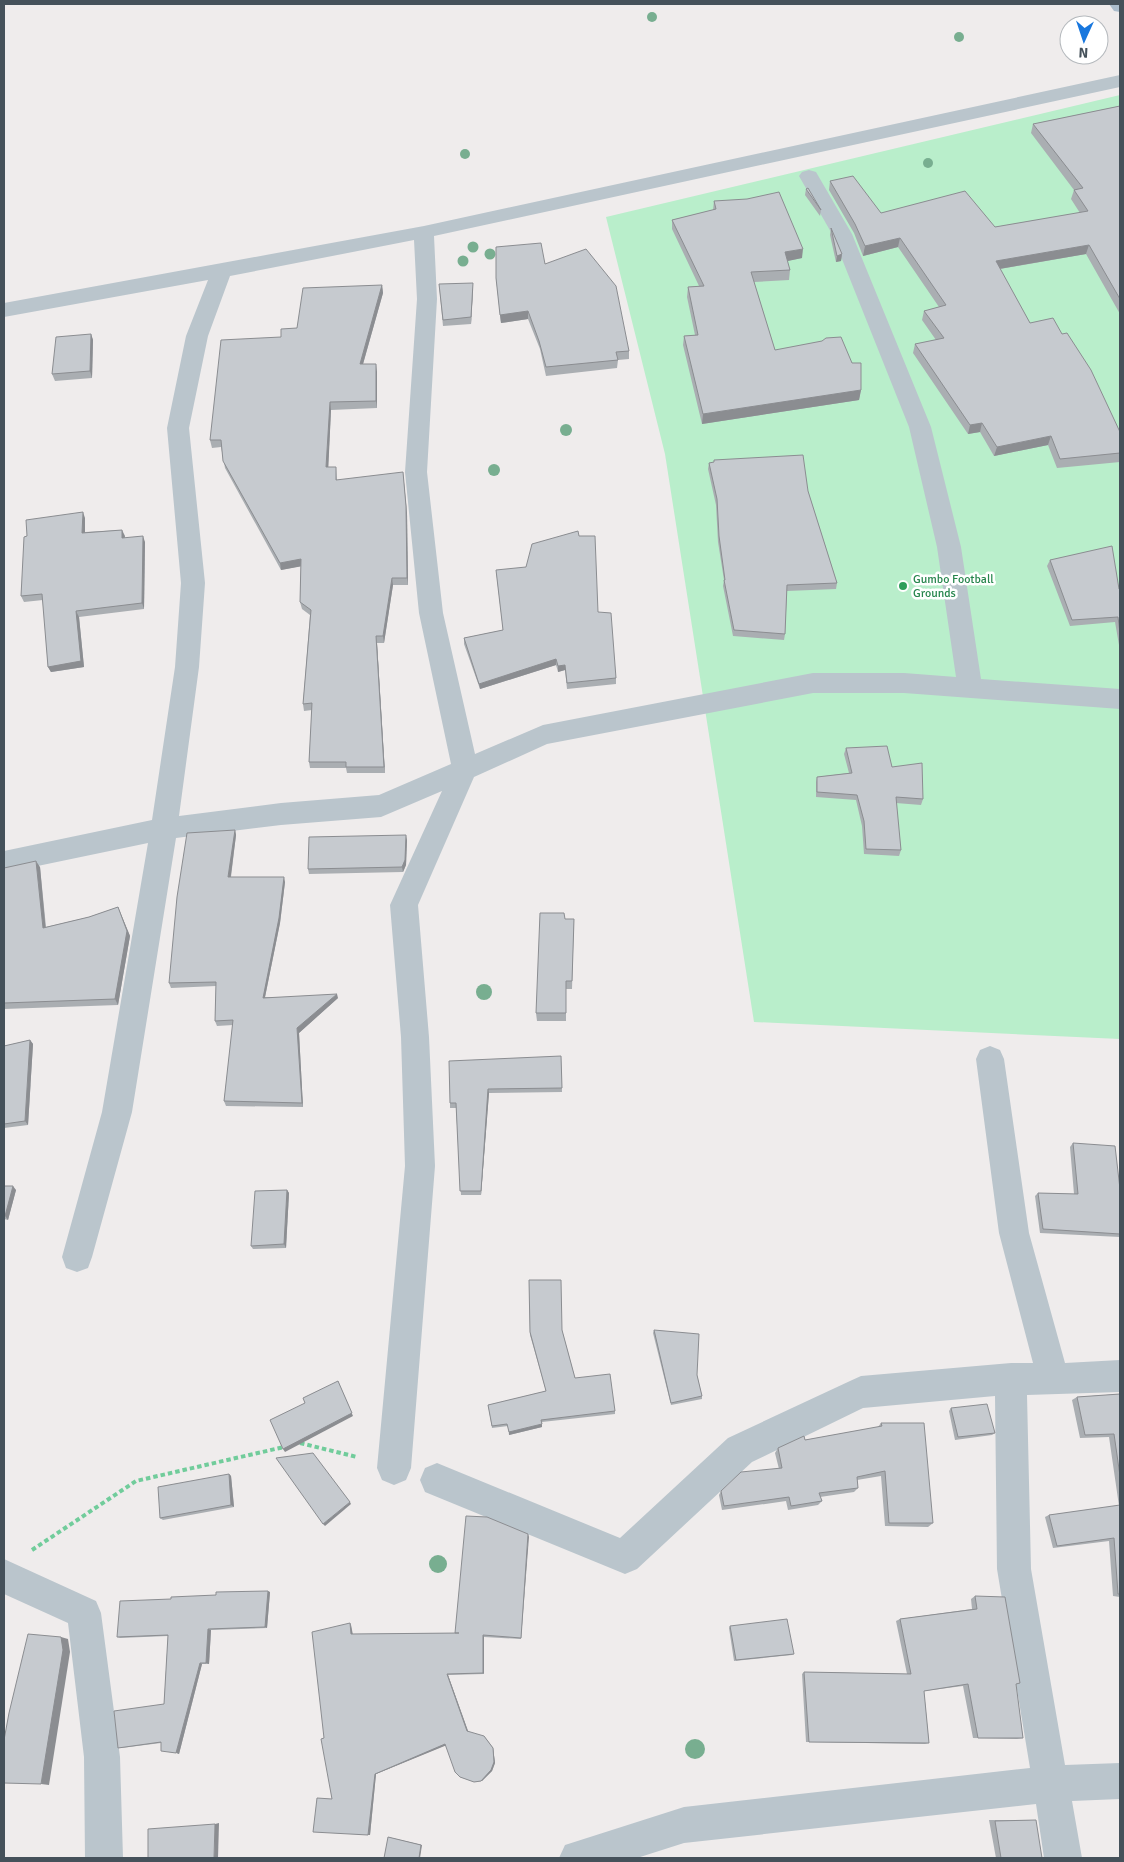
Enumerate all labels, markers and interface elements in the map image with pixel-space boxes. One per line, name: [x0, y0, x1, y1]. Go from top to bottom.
north arrow: [1059, 15, 1109, 65]
text: N: [1078, 44, 1089, 61]
place label: Gumbo Football Grounds: [913, 572, 994, 601]
marker: Gumbo Football Grounds: [897, 580, 909, 592]

